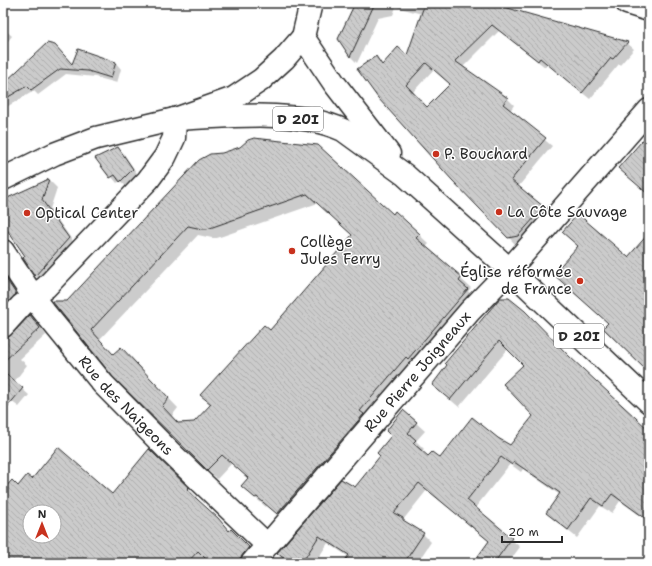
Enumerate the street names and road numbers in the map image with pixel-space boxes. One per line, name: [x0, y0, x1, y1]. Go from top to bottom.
road number: D 20I: [273, 107, 323, 131]
street label: Rue Pierre Joigneaux: [360, 307, 476, 436]
road number: D 20I: [554, 324, 604, 348]
street label: Rue des Naigeons: [74, 352, 178, 460]

